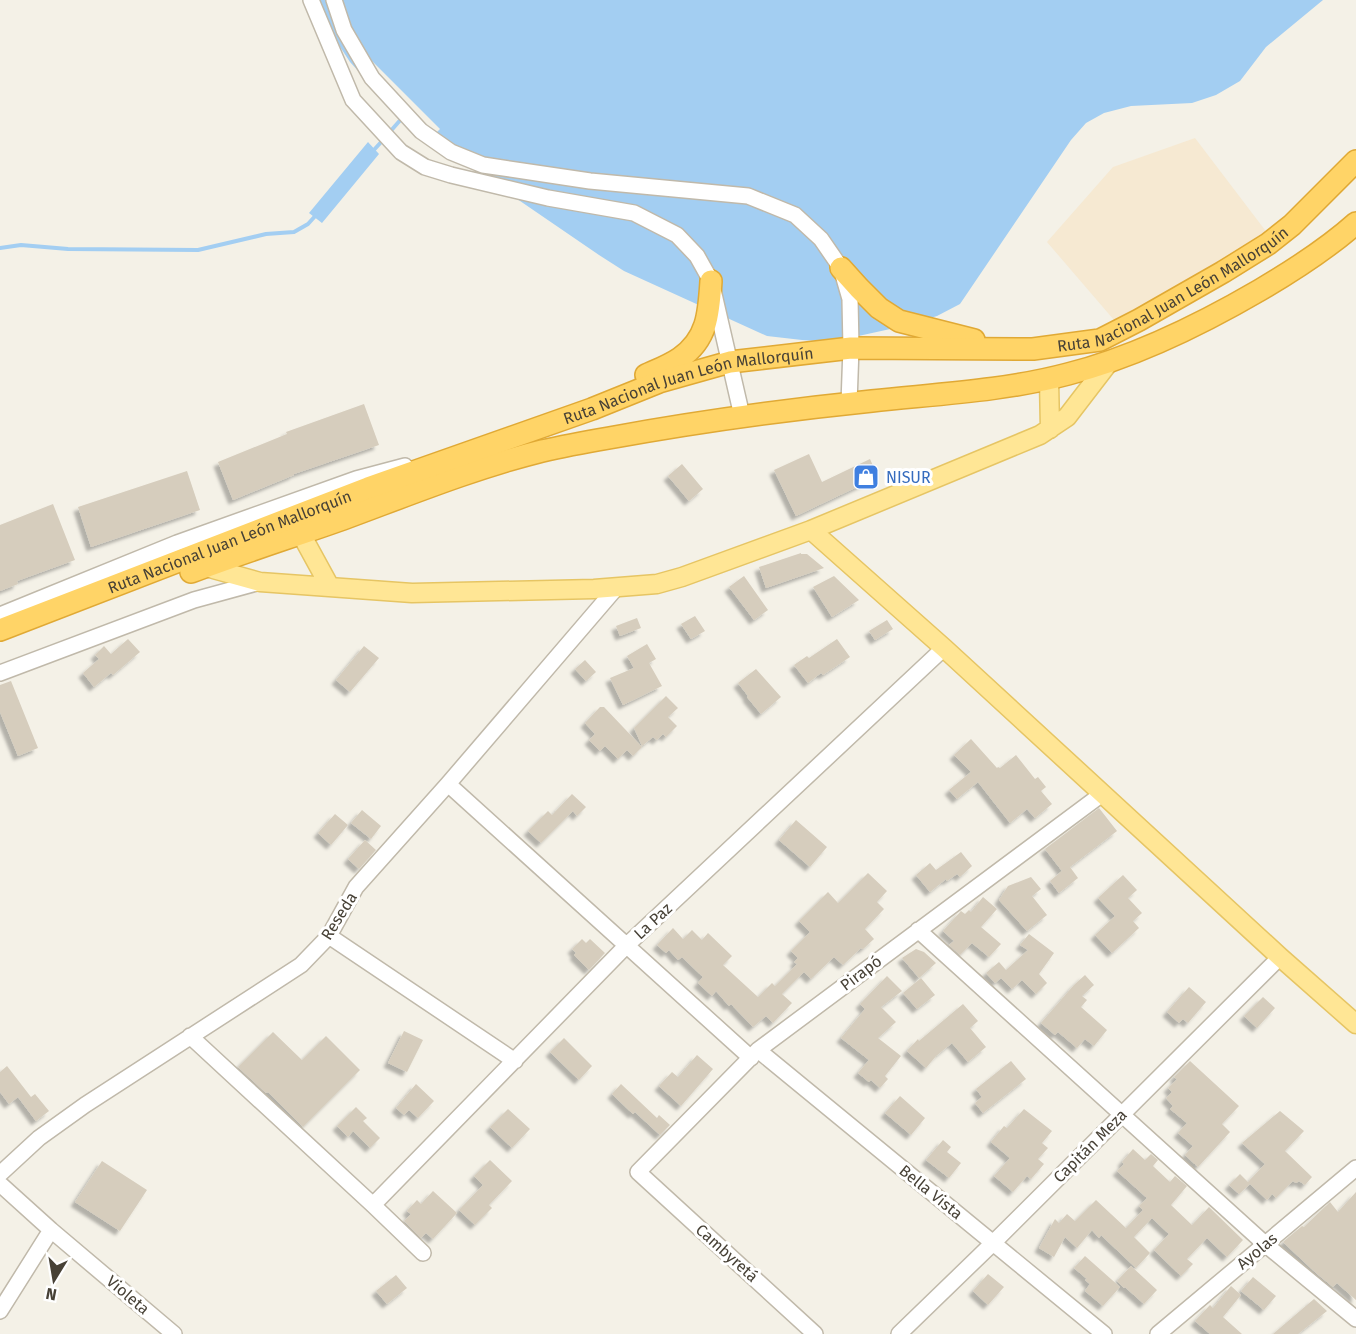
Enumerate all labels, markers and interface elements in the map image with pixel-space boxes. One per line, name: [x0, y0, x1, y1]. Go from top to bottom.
street label: Ruta Nacional Juan León Mallorquín: [1056, 222, 1292, 355]
street label: Ruta Nacional Juan León Mallorquín: [561, 343, 814, 428]
shop icon: NISUR: [851, 462, 881, 492]
place label: NISUR: [886, 468, 931, 487]
street label: Ruta Nacional Juan León Mallorquín: [105, 486, 354, 597]
street label: Reseda: [317, 889, 361, 943]
street label: La Paz: [630, 899, 676, 943]
street label: Pirapó: [837, 951, 885, 995]
street label: Capitán Meza: [1049, 1105, 1131, 1187]
street label: Bella Vista: [896, 1161, 966, 1223]
street label: Cambyretá: [692, 1220, 762, 1286]
street label: Ayolas: [1233, 1229, 1281, 1273]
north arrow: [24, 1250, 84, 1310]
street label: Violeta: [103, 1272, 153, 1318]
text: N: [44, 1284, 58, 1305]

